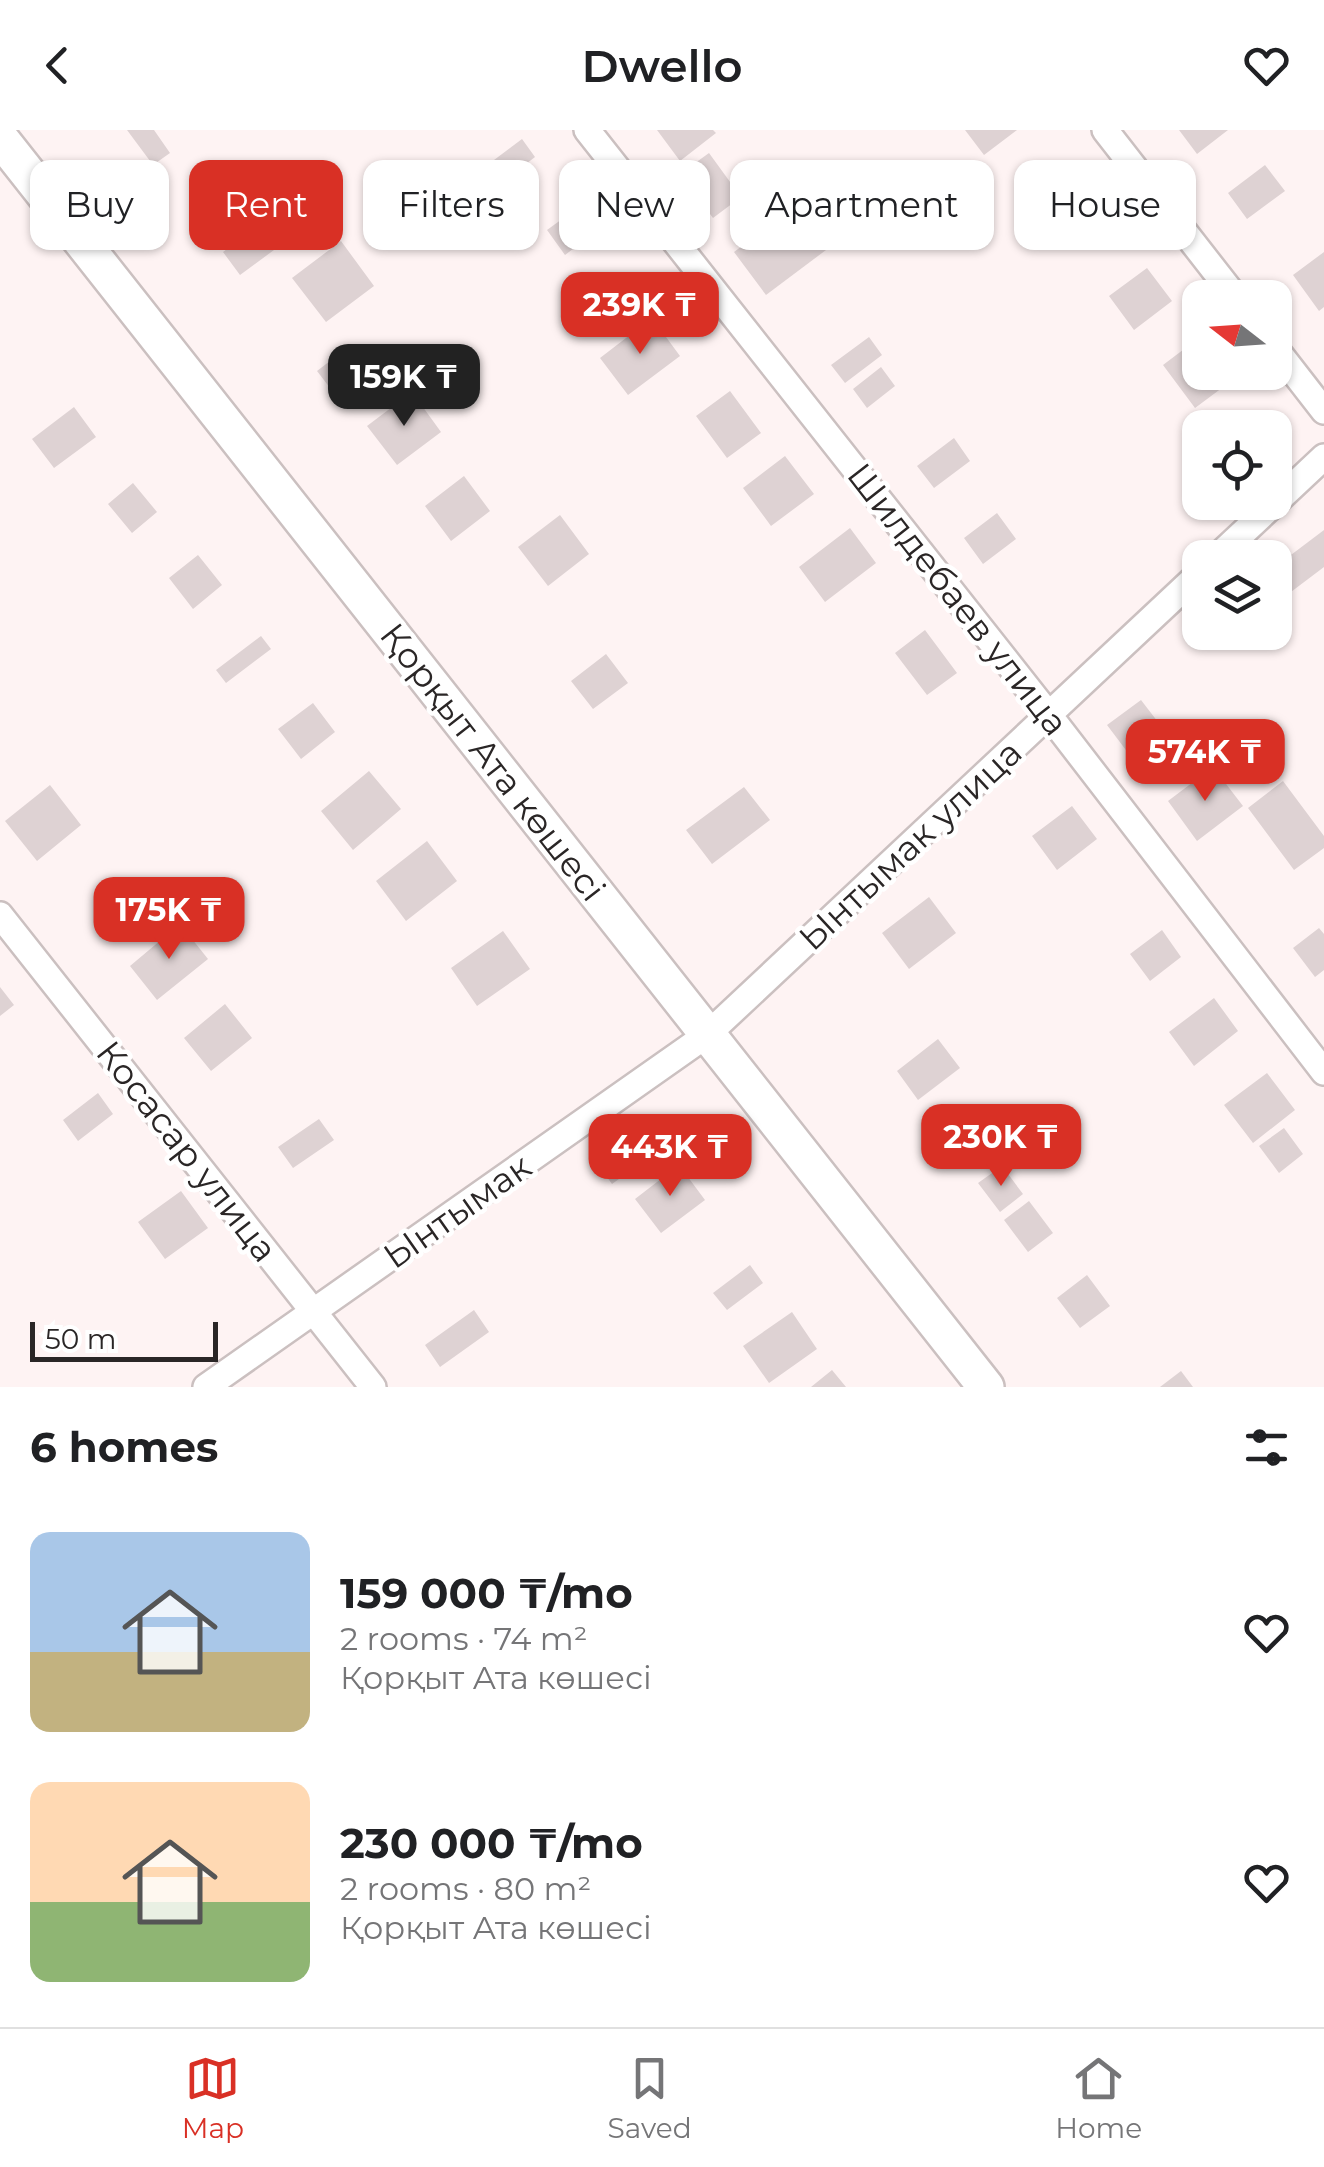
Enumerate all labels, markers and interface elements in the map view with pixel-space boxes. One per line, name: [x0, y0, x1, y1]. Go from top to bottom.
icon: back: [30, 38, 85, 93]
text: Dwello: [582, 38, 742, 93]
icon: heart: [1239, 38, 1294, 93]
chip: Buy: [30, 160, 169, 250]
chip: Rent: [189, 160, 343, 250]
chip: Filters: [363, 160, 539, 250]
chip: New: [559, 160, 710, 250]
chip: Apartment: [730, 160, 994, 250]
chip: House: [1014, 160, 1196, 250]
pin: 239K ₸: [559, 272, 721, 357]
north arrow: [1182, 280, 1292, 390]
map controls: [1182, 280, 1292, 650]
text: 239K ₸: [583, 285, 697, 324]
pin: 159K ₸: [323, 344, 485, 429]
text: 159K ₸: [350, 357, 458, 396]
button: locate: [1182, 410, 1292, 520]
street label: Шилдебаев улица: [838, 454, 1078, 744]
button: layers: [1182, 540, 1292, 650]
street label: Қорқыт Ата көшесі: [371, 614, 615, 910]
pin: 574K ₸: [1124, 719, 1286, 804]
street label: Ынтымак улица: [790, 731, 1030, 959]
text: 574K ₸: [1148, 732, 1262, 771]
pin: 175K ₸: [88, 877, 250, 962]
text: 175K ₸: [116, 890, 222, 929]
street label: Косасар улица: [87, 1032, 287, 1270]
pin: 230K ₸: [920, 1104, 1082, 1189]
pin: 443K ₸: [589, 1114, 751, 1199]
text: 230K ₸: [943, 1117, 1059, 1156]
text: 443K ₸: [611, 1127, 729, 1166]
street label: Ынтымак: [375, 1145, 539, 1277]
scale bar: [30, 1317, 218, 1362]
text: 50 m: [45, 1322, 116, 1356]
icon: filters: [1239, 1420, 1294, 1475]
text: 6 homes: [30, 1421, 218, 1473]
text: 159 000 ₸/mo: [340, 1567, 633, 1619]
icon: home: [110, 1572, 230, 1692]
icon: heart: [1239, 1605, 1294, 1660]
text: 2 rooms · 74 m²: [340, 1619, 588, 1658]
text: Қорқыт Ата көшесі: [340, 1658, 652, 1697]
text: 230 000 ₸/mo: [340, 1817, 643, 1869]
icon: home: [110, 1822, 230, 1942]
icon: heart: [1239, 1855, 1294, 1910]
text: 2 rooms · 80 m²: [340, 1869, 591, 1908]
text: Қорқыт Ата көшесі: [340, 1908, 652, 1947]
tab: Map: [182, 2051, 244, 2145]
tab: Saved: [608, 2051, 692, 2145]
tab: Home: [1055, 2051, 1142, 2145]

